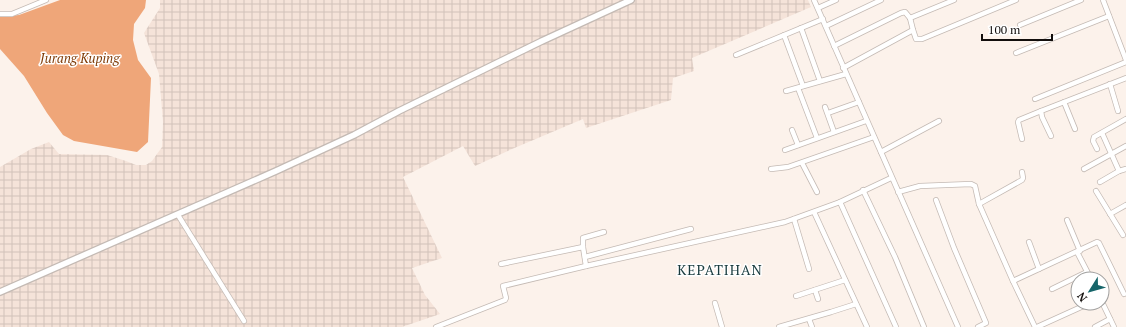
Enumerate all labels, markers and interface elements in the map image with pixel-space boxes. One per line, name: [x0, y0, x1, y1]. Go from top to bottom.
scale bar: [982, 16, 1052, 42]
text: 100 m: [988, 22, 1021, 37]
water label: Jurang Kuping: [39, 49, 120, 67]
district label: KEPATIHAN: [677, 260, 763, 279]
north arrow: [1070, 271, 1110, 311]
text: N: [1074, 289, 1090, 305]

